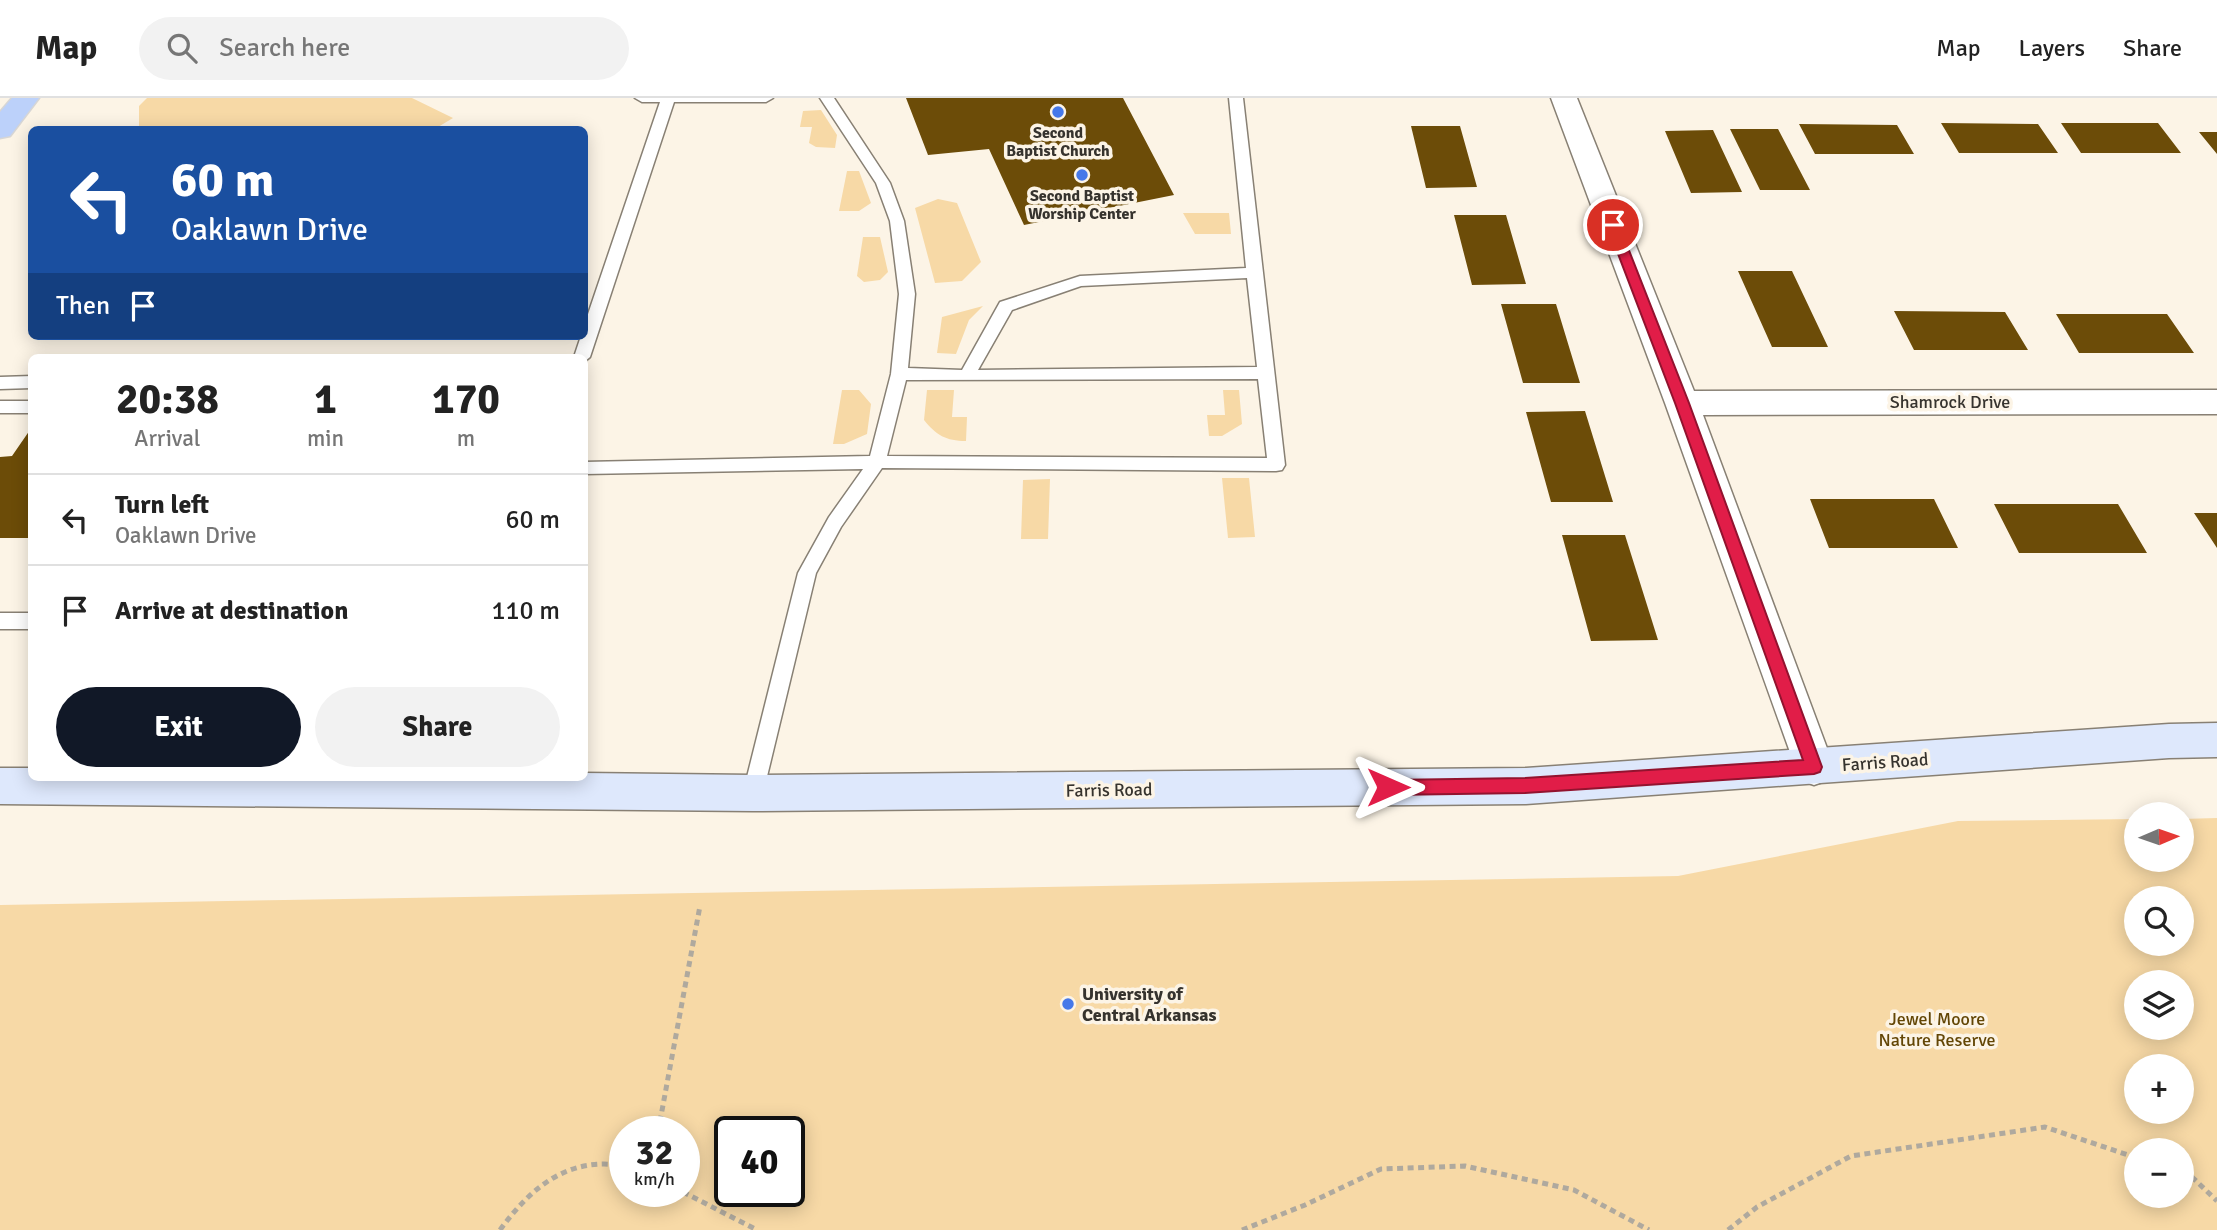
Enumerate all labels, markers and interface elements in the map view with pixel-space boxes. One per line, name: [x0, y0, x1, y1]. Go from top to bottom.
search box: [139, 17, 629, 80]
text: Map: [35, 28, 97, 69]
icon: search: [163, 29, 201, 67]
text: Search here: [219, 32, 350, 64]
text: Map: [1936, 33, 1981, 63]
text: Layers: [2019, 33, 2085, 63]
text: Share: [2123, 33, 2182, 63]
marker: Second Baptist Church: [1050, 104, 1066, 120]
place label: Second Baptist Church: [1006, 123, 1110, 161]
text: 60 m: [171, 150, 274, 210]
icon: left: [56, 154, 147, 245]
marker: Second Baptist Worship Center: [1074, 167, 1090, 183]
place label: Second Baptist Worship Center: [1028, 186, 1137, 224]
pin: [1583, 195, 1643, 255]
icon: arrive: [1594, 206, 1632, 244]
text: Oaklawn Drive: [171, 210, 368, 249]
icon: arrive: [124, 287, 162, 325]
text: Then: [56, 290, 110, 322]
text: 20:38: [116, 374, 219, 425]
text: 1: [314, 374, 337, 425]
text: 170: [432, 374, 500, 425]
street label: Shamrock Drive: [1890, 391, 2010, 413]
text: Arrival: [134, 424, 201, 453]
text: min: [307, 424, 344, 453]
text: m: [457, 424, 475, 453]
text: Turn left: [115, 489, 209, 521]
icon: left: [56, 501, 94, 539]
text: 60 m: [505, 504, 560, 536]
text: Oaklawn Drive: [115, 521, 257, 550]
icon: arrive: [56, 592, 94, 630]
text: Arrive at destination: [115, 595, 348, 627]
text: 110 m: [491, 595, 560, 627]
button: Exit: [56, 687, 301, 767]
button: Share: [315, 687, 560, 767]
street label: Farris Road: [1841, 748, 1929, 776]
position arrow: [1351, 750, 1425, 824]
street label: Farris Road: [1065, 778, 1153, 802]
north arrow: [2124, 802, 2194, 872]
map controls: [2124, 802, 2194, 1208]
button: search: [2124, 886, 2194, 956]
button: layers: [2124, 970, 2194, 1040]
place label: University of Central Arkansas: [1082, 983, 1217, 1026]
marker: University of Central Arkansas: [1060, 996, 1076, 1012]
park label: Jewel Moore Nature Reserve: [1878, 1008, 1996, 1051]
button: +: [2124, 1054, 2194, 1124]
speed limit sign: 40: [714, 1116, 805, 1207]
text: 32: [636, 1131, 673, 1174]
button: −: [2124, 1138, 2194, 1208]
text: km/h: [634, 1168, 675, 1190]

